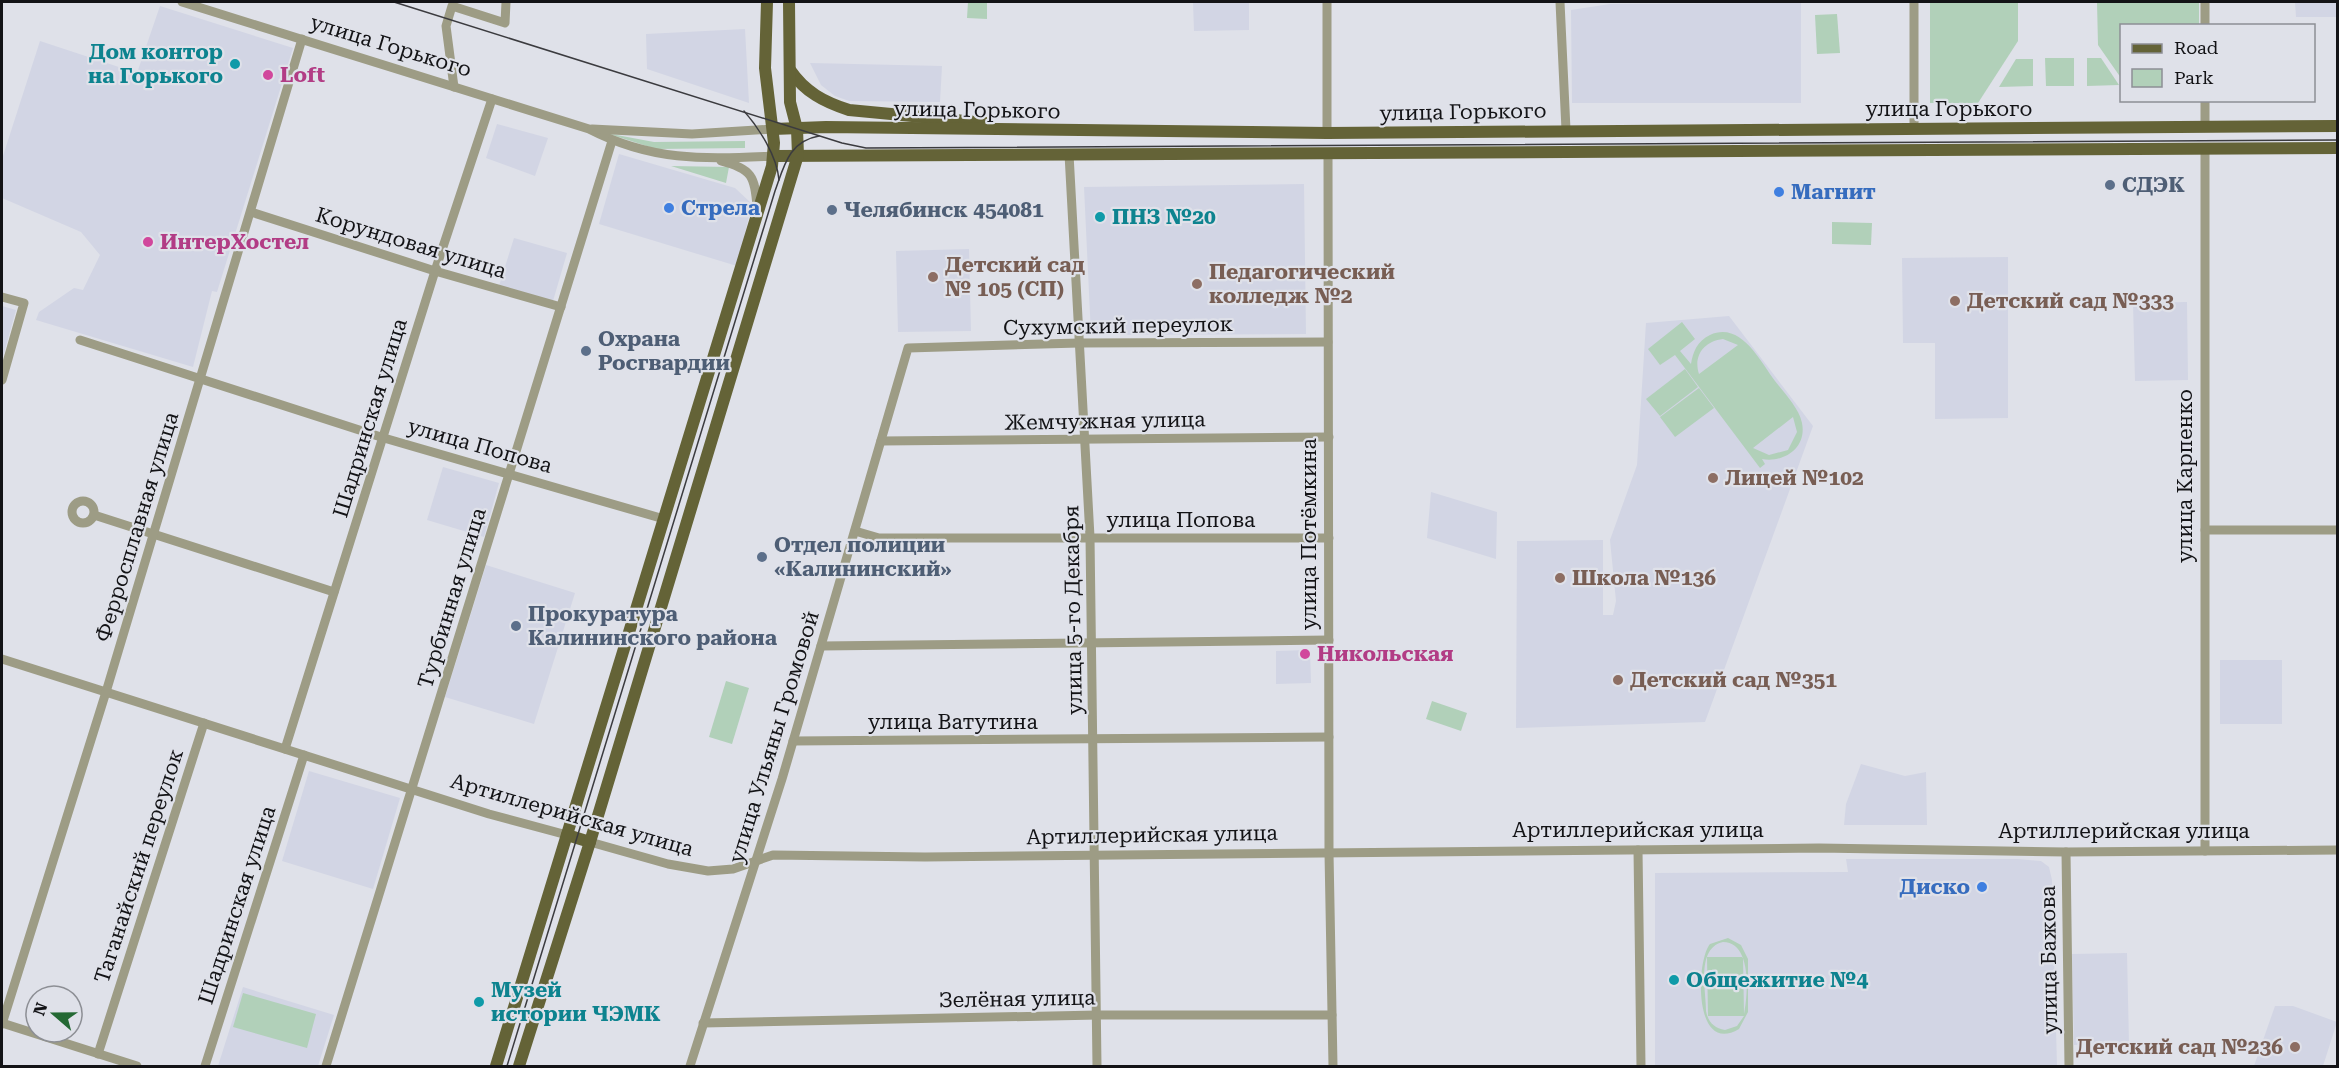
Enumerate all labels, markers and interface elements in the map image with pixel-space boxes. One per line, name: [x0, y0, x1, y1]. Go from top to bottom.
street label: улица Горького: [308, 10, 474, 82]
legend: [2120, 24, 2315, 102]
text: Road: [2174, 37, 2219, 58]
place label: Дом контор на Горького: [88, 40, 223, 88]
marker: Дом контор на Горького: [228, 57, 242, 71]
place label: Loft: [280, 63, 325, 87]
text: Park: [2174, 67, 2214, 88]
marker: Loft: [261, 68, 275, 82]
street label: улица Горького: [893, 97, 1061, 123]
street label: улица Горького: [1865, 97, 2033, 121]
street label: улица Горького: [1379, 99, 1547, 125]
place label: СДЭК: [2122, 173, 2185, 197]
marker: СДЭК: [2103, 178, 2117, 192]
place label: Магнит: [1791, 180, 1876, 204]
marker: Магнит: [1772, 185, 1786, 199]
place label: Стрела: [681, 196, 761, 220]
place label: Челябинск 454081: [844, 198, 1044, 222]
marker: Стрела: [662, 201, 676, 215]
street label: Корундовая улица: [313, 203, 510, 284]
marker: Челябинск 454081: [825, 203, 839, 217]
place label: ПНЗ №20: [1112, 205, 1216, 229]
marker: ПНЗ №20: [1093, 210, 1107, 224]
place label: ИнтерХостел: [160, 230, 309, 254]
marker: ИнтерХостел: [141, 235, 155, 249]
place label: Детский сад № 105 (СП): [945, 253, 1086, 301]
place label: Педагогический колледж №2: [1209, 260, 1395, 308]
marker: Детский сад № 105 (СП): [926, 270, 940, 284]
marker: Педагогический колледж №2: [1190, 277, 1204, 291]
place label: Детский сад №333: [1967, 289, 2174, 313]
marker: Детский сад №333: [1948, 294, 1962, 308]
street label: Сухумский переулок: [1003, 312, 1233, 340]
street label: Шадринская улица: [328, 315, 412, 521]
place label: Охрана Росгвардии: [598, 327, 730, 375]
marker: Охрана Росгвардии: [579, 344, 593, 358]
street label: улица Карпенко: [2173, 389, 2197, 563]
street label: Жемчужная улица: [1004, 407, 1206, 435]
street label: Ферросплавная улица: [91, 409, 184, 645]
street label: улица Попова: [405, 414, 555, 478]
street label: улица Потёмкина: [1297, 437, 1321, 630]
place label: Лицей №102: [1725, 466, 1864, 490]
marker: Лицей №102: [1706, 471, 1720, 485]
street label: Турбинная улица: [413, 504, 491, 691]
street label: улица 5-го Декабря: [1059, 505, 1087, 715]
street label: улица Попова: [1107, 508, 1256, 532]
place label: Отдел полиции «Калининский»: [774, 533, 952, 581]
marker: Отдел полиции «Калининский»: [755, 550, 769, 564]
place label: Школа №136: [1572, 566, 1716, 590]
marker: Школа №136: [1553, 571, 1567, 585]
place label: Прокуратура Калининского района: [528, 602, 778, 650]
street label: улица Ульяны Громовой: [724, 608, 824, 866]
marker: Прокуратура Калининского района: [509, 619, 523, 633]
place label: Никольская: [1317, 642, 1453, 666]
marker: Никольская: [1298, 647, 1312, 661]
place label: Детский сад №351: [1630, 668, 1837, 692]
marker: Детский сад №351: [1611, 673, 1625, 687]
street label: улица Ватутина: [868, 710, 1039, 734]
street label: Таганайский переулок: [90, 746, 188, 986]
street label: Артиллерийская улица: [448, 769, 697, 861]
street label: Шадринская улица: [194, 802, 281, 1007]
street label: Артиллерийская улица: [1512, 818, 1764, 842]
street label: Артиллерийская улица: [1998, 819, 2250, 843]
street label: Артиллерийская улица: [1026, 821, 1279, 849]
place label: Диско: [1900, 875, 1970, 899]
marker: Диско: [1975, 880, 1989, 894]
street label: улица Бажова: [2036, 885, 2062, 1035]
place label: Общежитие №4: [1686, 968, 1868, 992]
marker: Общежитие №4: [1667, 973, 1681, 987]
place label: Музей истории ЧЭМК: [491, 978, 661, 1026]
north arrow: [24, 984, 84, 1044]
street label: Зелёная улица: [938, 986, 1096, 1012]
marker: Музей истории ЧЭМК: [472, 995, 486, 1009]
text: N: [29, 1000, 51, 1018]
place label: Детский сад №236: [2076, 1035, 2283, 1059]
marker: Детский сад №236: [2288, 1040, 2302, 1054]

